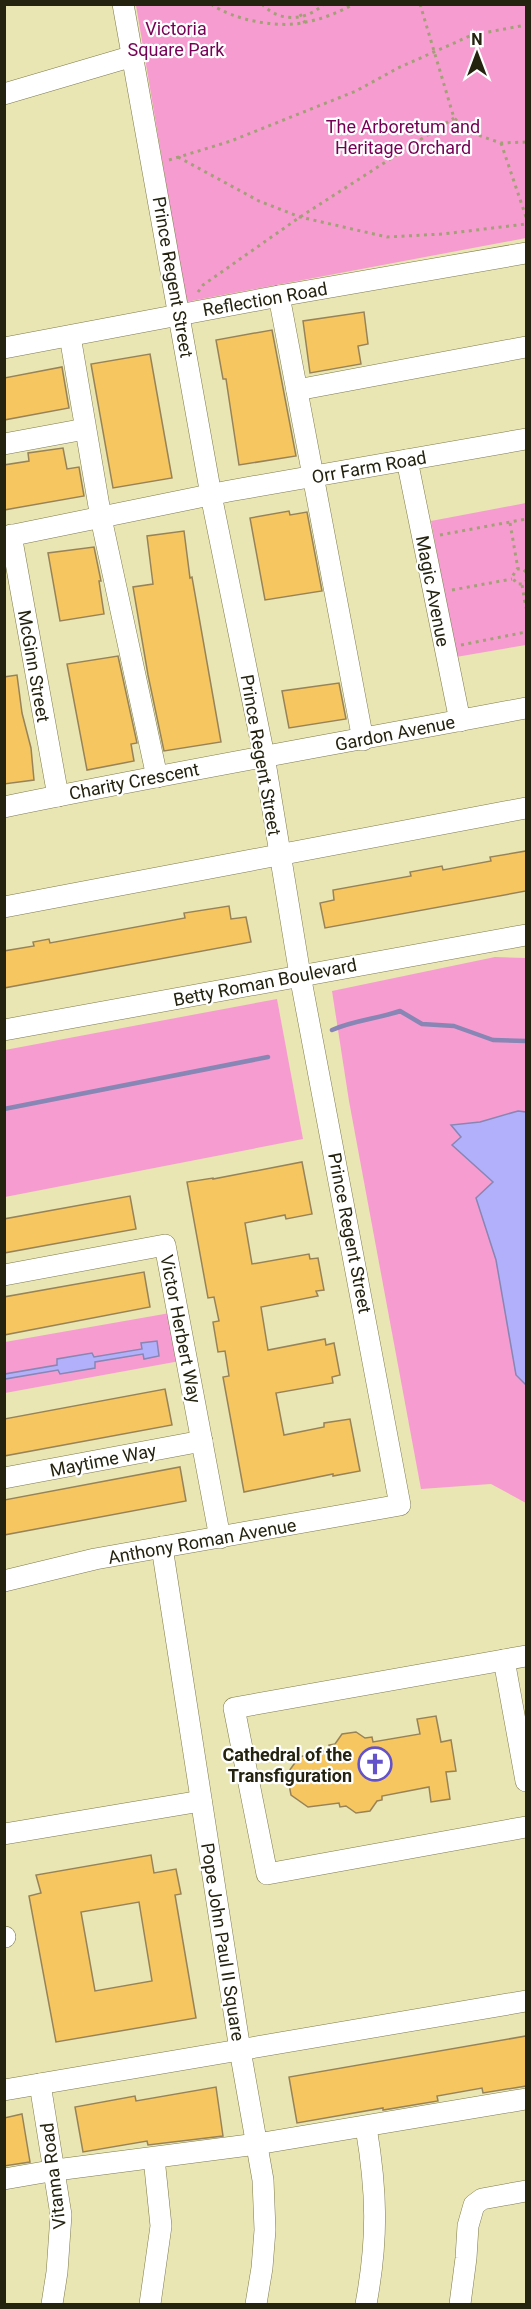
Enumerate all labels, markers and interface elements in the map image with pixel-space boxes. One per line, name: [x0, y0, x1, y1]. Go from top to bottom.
park label: Victoria Square Park: [128, 18, 225, 60]
north arrow: [447, 24, 507, 84]
text: N: [471, 30, 483, 49]
park label: The Arboretum and Heritage Orchard: [326, 116, 480, 158]
street label: Prince Regent Street: [148, 195, 198, 359]
street label: Reflection Road: [201, 278, 329, 320]
street label: Orr Farm Road: [310, 447, 428, 487]
street label: Magic Avenue: [412, 534, 454, 648]
street label: McGinn Street: [14, 608, 54, 724]
street label: Prince Regent Street: [236, 673, 286, 837]
street label: Gardon Avenue: [333, 711, 457, 755]
street label: Charity Crescent: [67, 758, 201, 804]
street label: Betty Roman Boulevard: [171, 954, 359, 1010]
street label: Prince Regent Street: [324, 1151, 376, 1315]
street label: Victor Herbert Way: [156, 1253, 206, 1405]
street label: Maytime Way: [48, 1439, 158, 1481]
street label: Anthony Roman Avenue: [106, 1514, 298, 1568]
place label: Cathedral of the Transfiguration: [222, 1744, 352, 1786]
church icon: Cathedral of the Transfiguration: [357, 1746, 393, 1782]
street label: Pope John Paul II Square: [197, 1841, 249, 2043]
street label: Vitanna Road: [36, 2122, 70, 2230]

